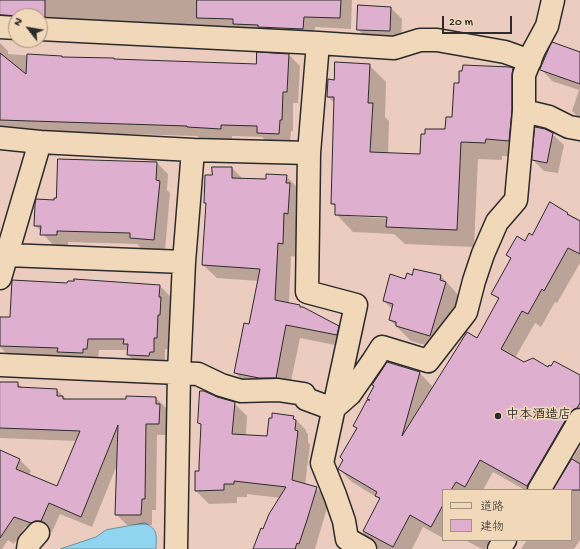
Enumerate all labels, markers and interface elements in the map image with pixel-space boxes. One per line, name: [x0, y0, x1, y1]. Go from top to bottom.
north arrow: [8, 8, 48, 48]
scale bar: [444, 8, 514, 34]
text: N: [12, 16, 26, 29]
text: 20 m: [449, 16, 473, 30]
place label: 中本酒造店: [506, 408, 571, 424]
marker: 中本酒造店: [493, 411, 503, 421]
legend: [442, 489, 572, 541]
text: 道路: [480, 501, 504, 515]
text: 建物: [480, 521, 504, 535]

